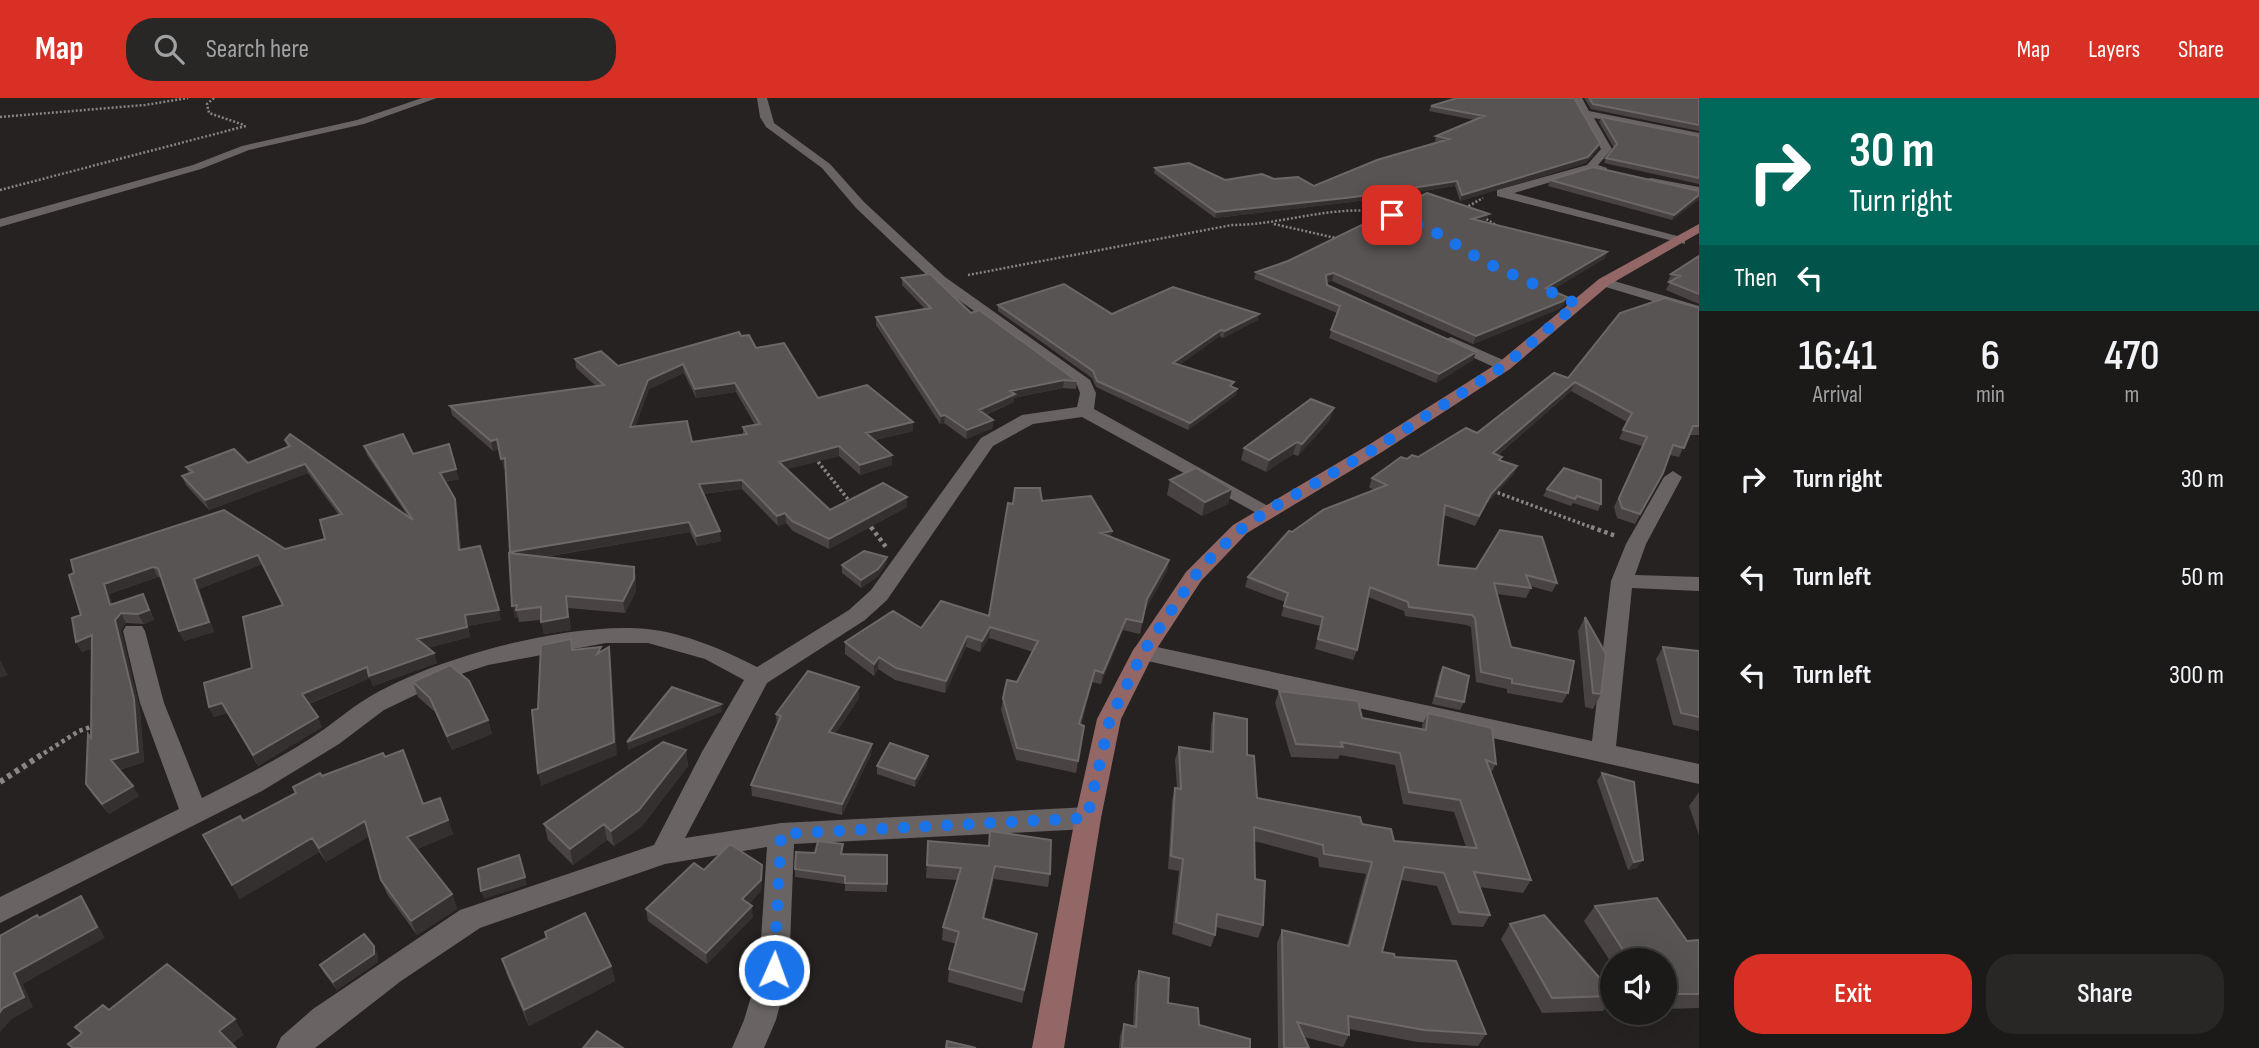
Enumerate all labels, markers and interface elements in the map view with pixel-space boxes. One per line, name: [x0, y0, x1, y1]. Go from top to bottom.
search box: [126, 18, 616, 81]
text: Map: [35, 29, 84, 69]
icon: search: [150, 30, 188, 68]
text: Search here: [206, 34, 309, 65]
text: Map: [2017, 35, 2050, 64]
text: Layers: [2088, 35, 2140, 64]
text: Share: [2178, 35, 2224, 64]
text: 30 m: [1849, 122, 1934, 181]
icon: right: [1734, 126, 1825, 217]
text: Turn right: [1849, 182, 1953, 221]
pin: [1362, 185, 1422, 245]
icon: arrive: [1373, 196, 1411, 234]
icon: left: [1791, 259, 1829, 297]
text: Then: [1734, 263, 1777, 294]
text: 16:41: [1798, 331, 1877, 382]
text: 6: [1981, 331, 2000, 382]
text: 470: [2104, 331, 2160, 382]
text: Arrival: [1813, 381, 1862, 409]
text: min: [1976, 381, 2005, 409]
text: m: [2125, 381, 2139, 409]
icon: right: [1734, 460, 1772, 498]
text: Turn right: [1793, 464, 1882, 495]
text: 30 m: [2181, 464, 2224, 495]
icon: left: [1734, 558, 1772, 596]
text: Turn left: [1793, 562, 1871, 593]
text: 50 m: [2181, 562, 2224, 593]
icon: left: [1734, 656, 1772, 694]
text: Turn left: [1793, 660, 1871, 691]
text: 300 m: [2169, 660, 2224, 691]
position arrow: [737, 933, 811, 1007]
map controls: [1600, 948, 1677, 1025]
button: sound: [1600, 948, 1677, 1025]
button: Exit: [1734, 954, 1972, 1034]
button: Share: [1986, 954, 2224, 1034]

